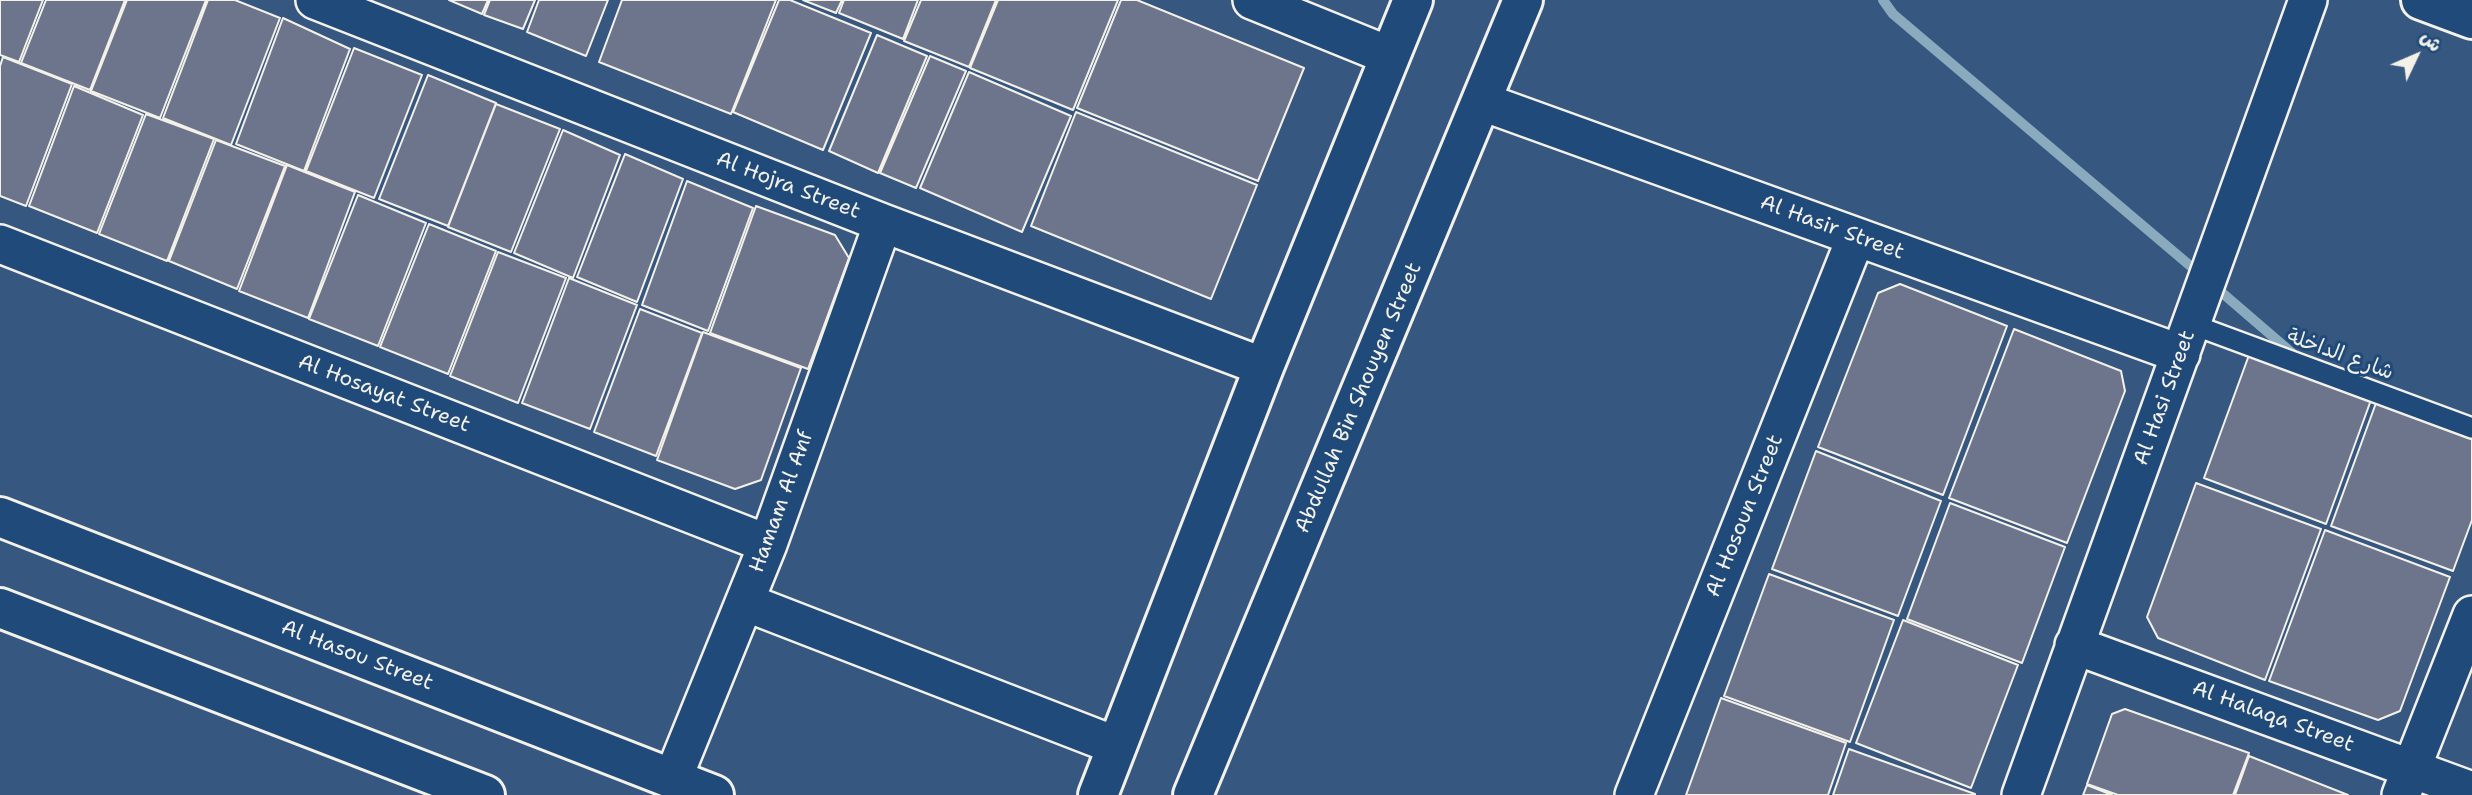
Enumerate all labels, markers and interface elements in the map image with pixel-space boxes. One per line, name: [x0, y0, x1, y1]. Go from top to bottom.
north arrow: [2381, 21, 2451, 91]
text: ش: [2415, 25, 2448, 57]
street label: Al Hojra Street: [712, 147, 864, 225]
street label: Al Hasir Street: [1757, 190, 1907, 266]
street label: Abdullah Bin Shouyen Street: [1290, 259, 1428, 537]
street label: شارع الداخلة: [2283, 324, 2397, 386]
street label: Al Hasi Street: [2129, 327, 2201, 469]
street label: Al Hosayat Street: [295, 350, 473, 438]
street label: Hamam Al Anf: [745, 428, 819, 576]
street label: Al Hosoun Street: [1701, 431, 1789, 601]
street label: Al Hasou Street: [278, 615, 436, 697]
street label: Al Halaqa Street: [2189, 676, 2357, 758]

